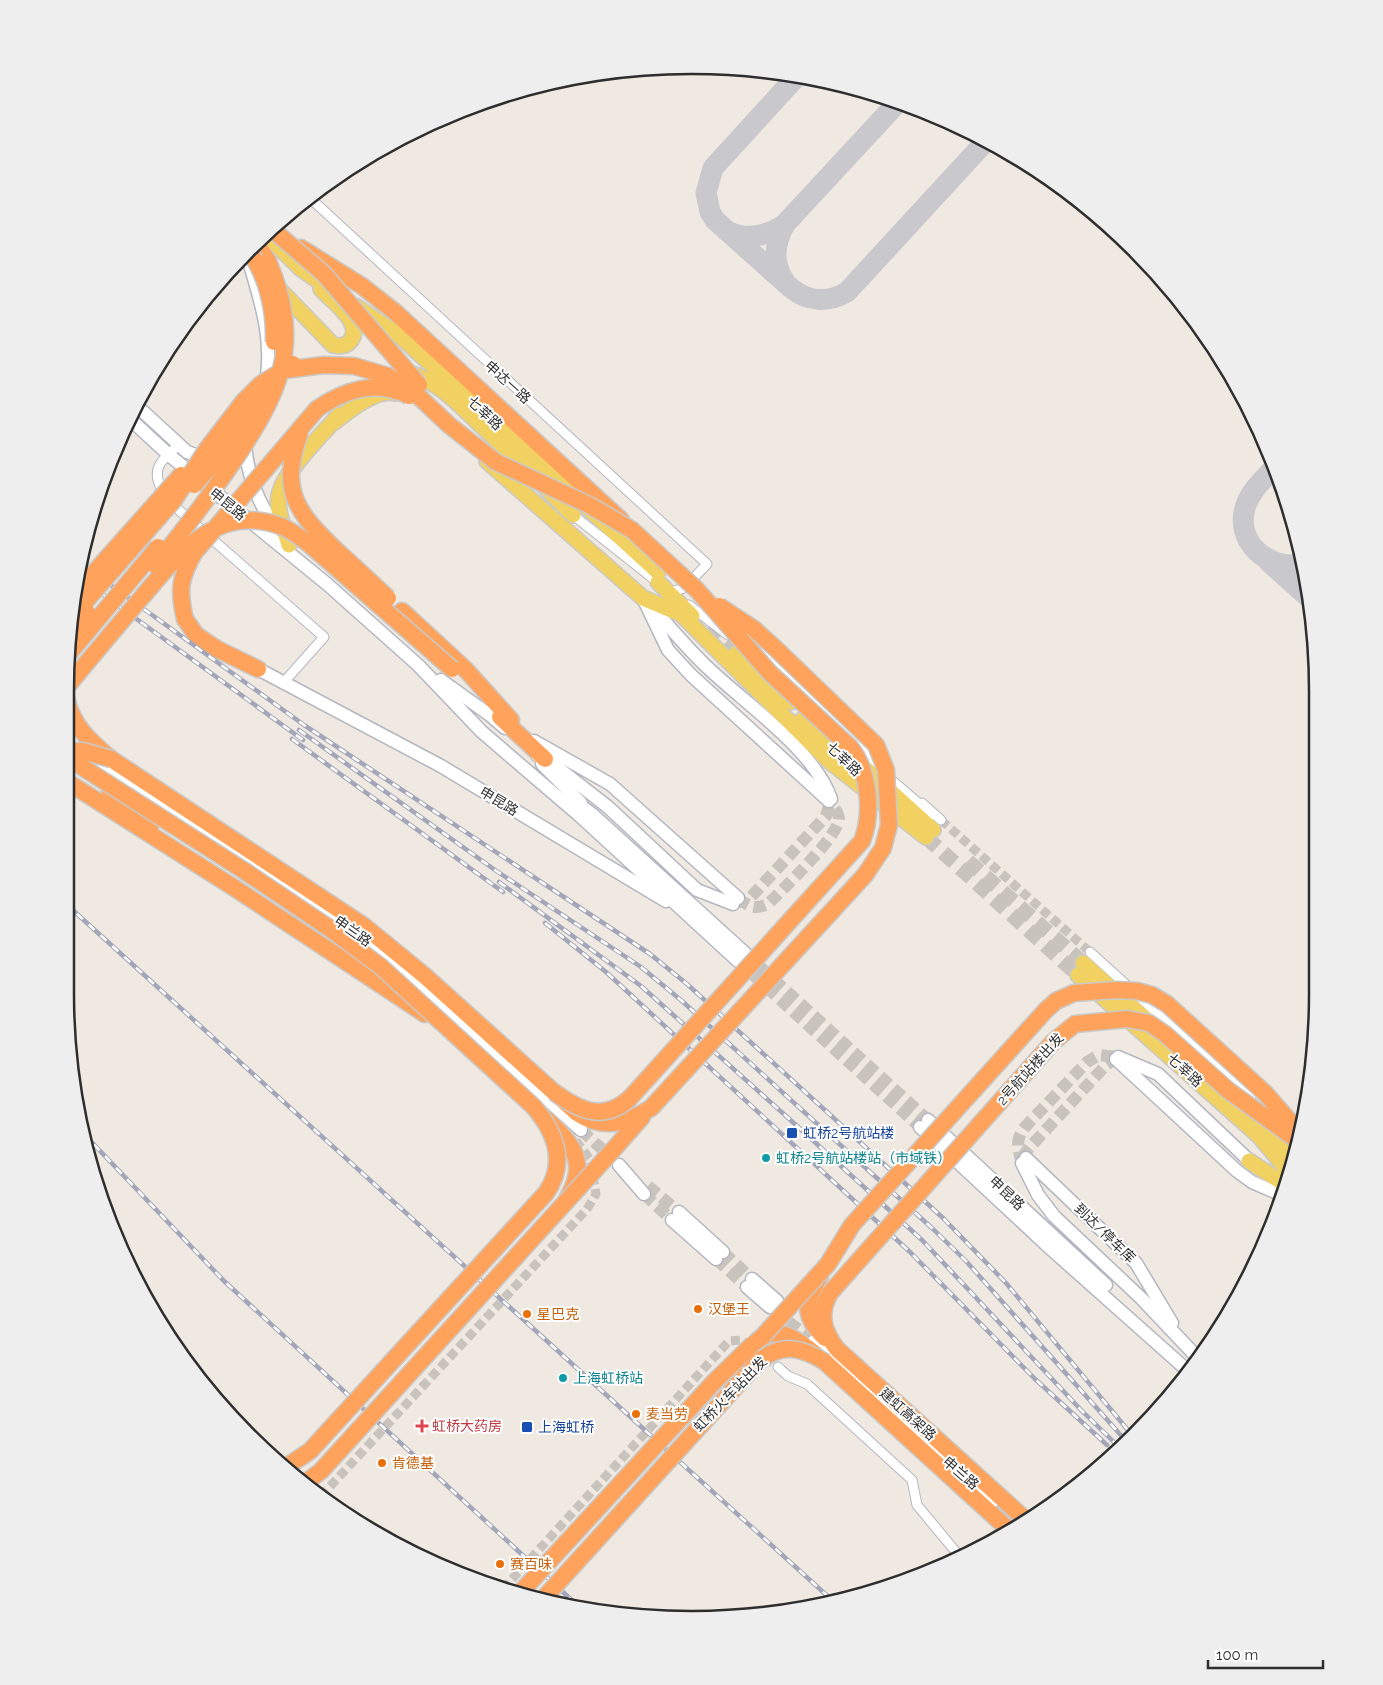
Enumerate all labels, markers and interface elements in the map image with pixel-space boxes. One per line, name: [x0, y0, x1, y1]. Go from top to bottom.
street label: 申达一路: [482, 357, 534, 407]
street label: 七莘路: [464, 393, 506, 433]
street label: 申昆路: [207, 485, 249, 523]
street label: 七莘路: [823, 739, 865, 779]
street label: 申昆路: [477, 783, 521, 819]
street label: 申兰路: [331, 912, 375, 950]
street label: 2号航站楼出发: [994, 1030, 1066, 1108]
street label: 七莘路: [1164, 1050, 1206, 1090]
place label: 虹桥2号航站楼: [803, 1125, 894, 1141]
marker: 虹桥2号航站楼: [785, 1126, 799, 1140]
place label: 虹桥2号航站楼站（市域铁）: [776, 1150, 951, 1166]
marker: 虹桥2号航站楼站（市域铁）: [760, 1152, 772, 1164]
street label: 申昆路: [986, 1173, 1028, 1213]
street label: 到达/停车库: [1071, 1200, 1139, 1266]
place label: 汉堡王: [708, 1301, 750, 1317]
marker: 汉堡王: [692, 1303, 704, 1315]
place label: 星巴克: [537, 1306, 579, 1322]
marker: 星巴克: [521, 1308, 533, 1320]
street label: 虹桥火车站出发: [690, 1353, 770, 1435]
place label: 上海虹桥站: [573, 1370, 643, 1386]
marker: 上海虹桥站: [557, 1372, 569, 1384]
street label: 建虹高架路: [877, 1385, 939, 1443]
place label: 麦当劳: [646, 1406, 688, 1422]
marker: 麦当劳: [630, 1408, 642, 1420]
place label: 虹桥大药房: [432, 1418, 502, 1434]
place label: 上海虹桥: [538, 1419, 594, 1435]
marker: 虹桥大药房: [416, 1420, 428, 1432]
marker: 上海虹桥: [520, 1420, 534, 1434]
street label: 申兰路: [940, 1453, 982, 1493]
place label: 肯德基: [392, 1455, 434, 1471]
marker: 肯德基: [376, 1457, 388, 1469]
place label: 赛百味: [510, 1556, 552, 1572]
marker: 赛百味: [494, 1558, 506, 1570]
scale bar: [1208, 1638, 1323, 1670]
text: 100 m: [1216, 1646, 1258, 1664]

